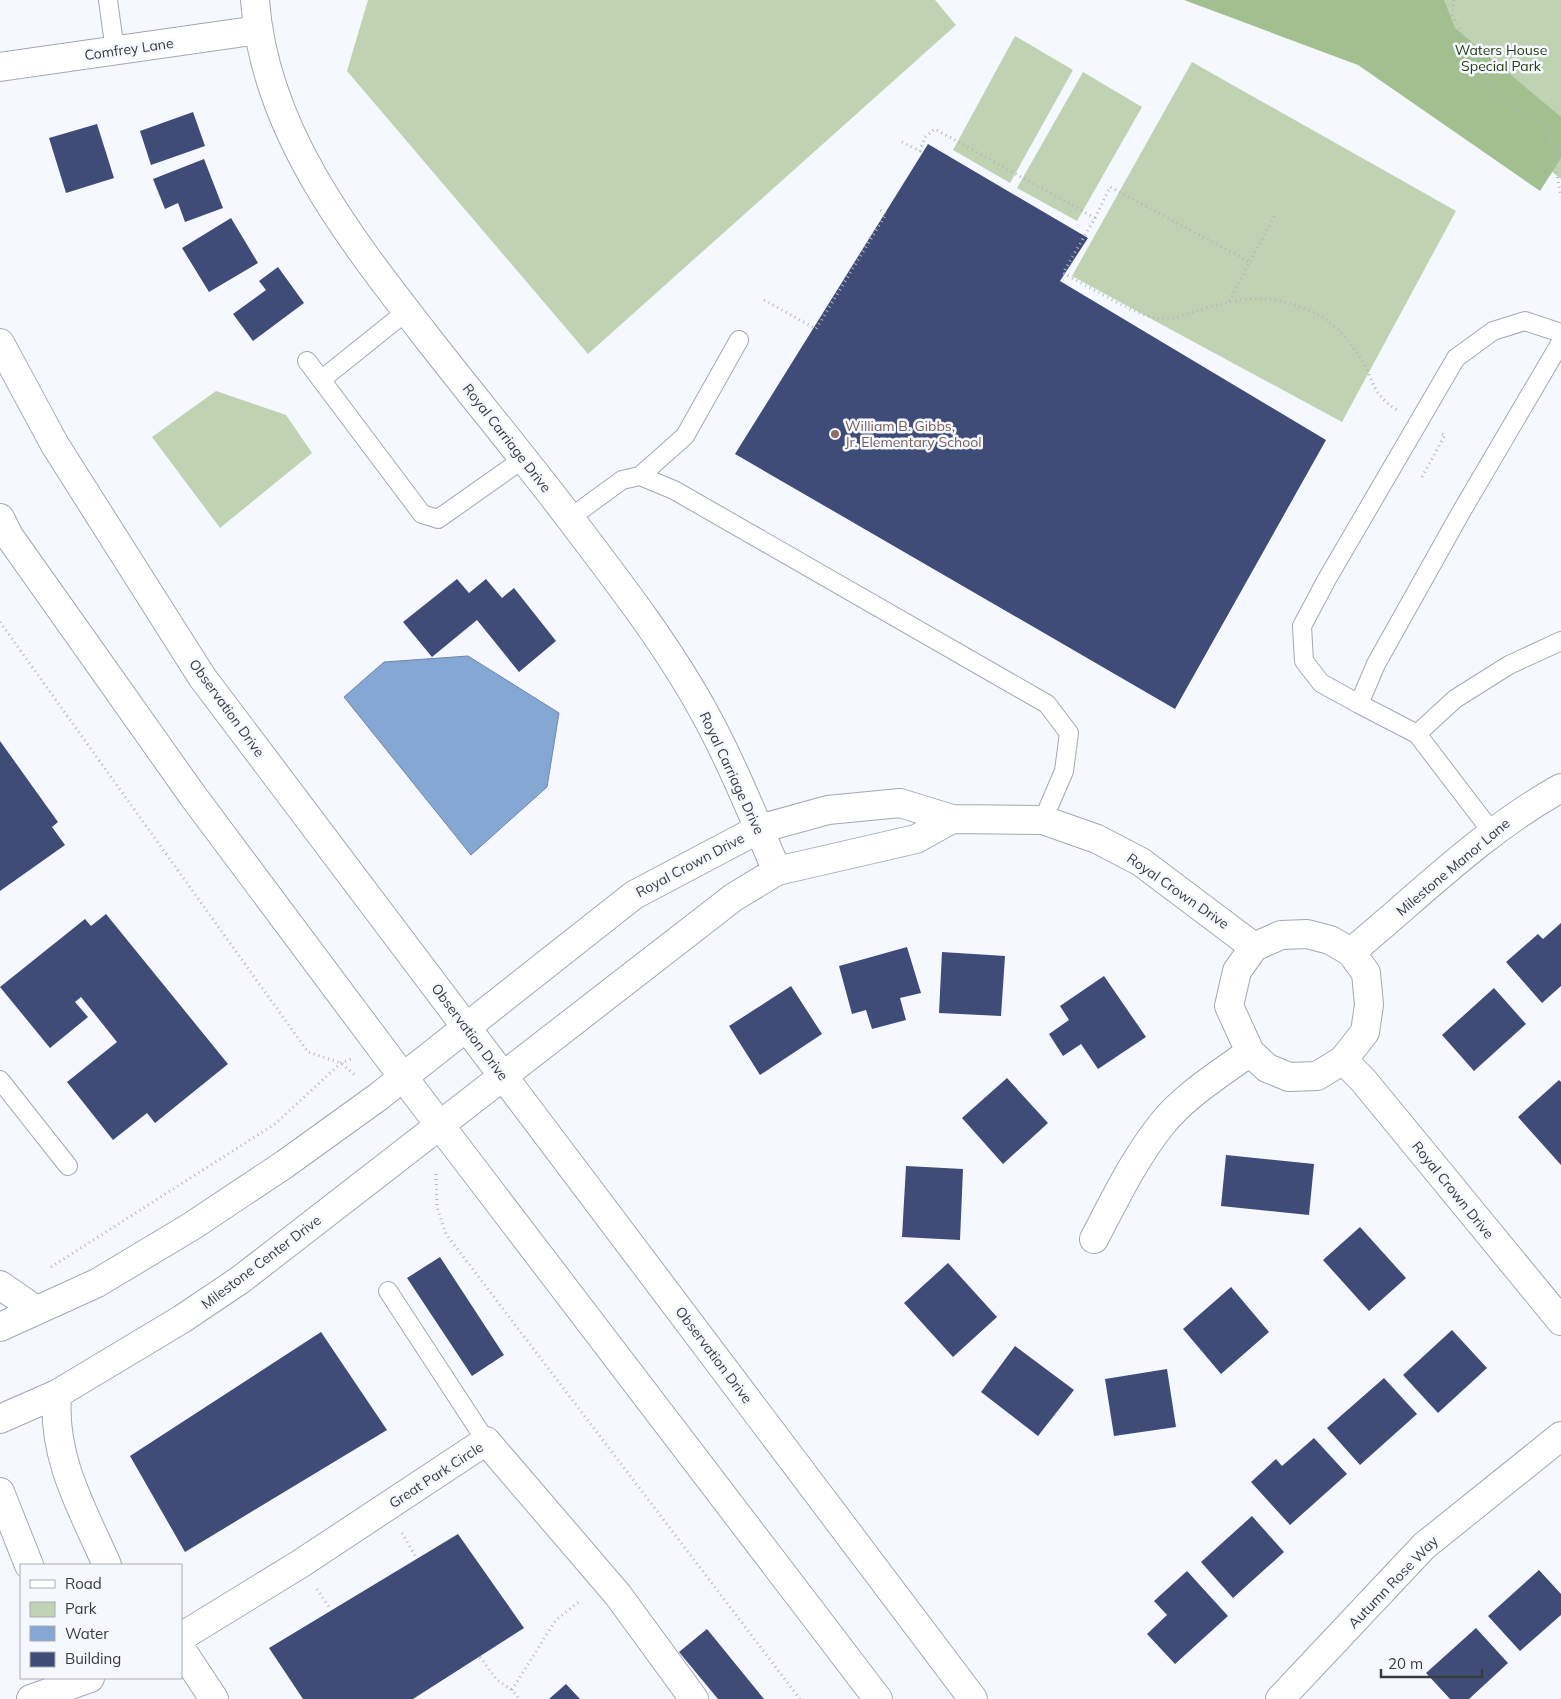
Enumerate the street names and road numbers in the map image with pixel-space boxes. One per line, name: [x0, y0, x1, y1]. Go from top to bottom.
street label: Comfrey Lane: [83, 34, 175, 64]
street label: Royal Carriage Drive: [459, 380, 555, 496]
street label: Observation Drive: [185, 655, 269, 761]
street label: Royal Carriage Drive: [696, 709, 768, 837]
street label: Milestone Manor Lane: [1393, 814, 1513, 920]
street label: Royal Crown Drive: [633, 829, 747, 901]
street label: Royal Crown Drive: [1124, 849, 1232, 933]
street label: Observation Drive: [428, 980, 512, 1084]
street label: Royal Crown Drive: [1408, 1138, 1498, 1242]
street label: Milestone Center Drive: [198, 1211, 324, 1313]
street label: Observation Drive: [672, 1303, 756, 1407]
street label: Great Park Circle: [386, 1438, 486, 1512]
street label: Autumn Rose Way: [1344, 1532, 1442, 1632]

